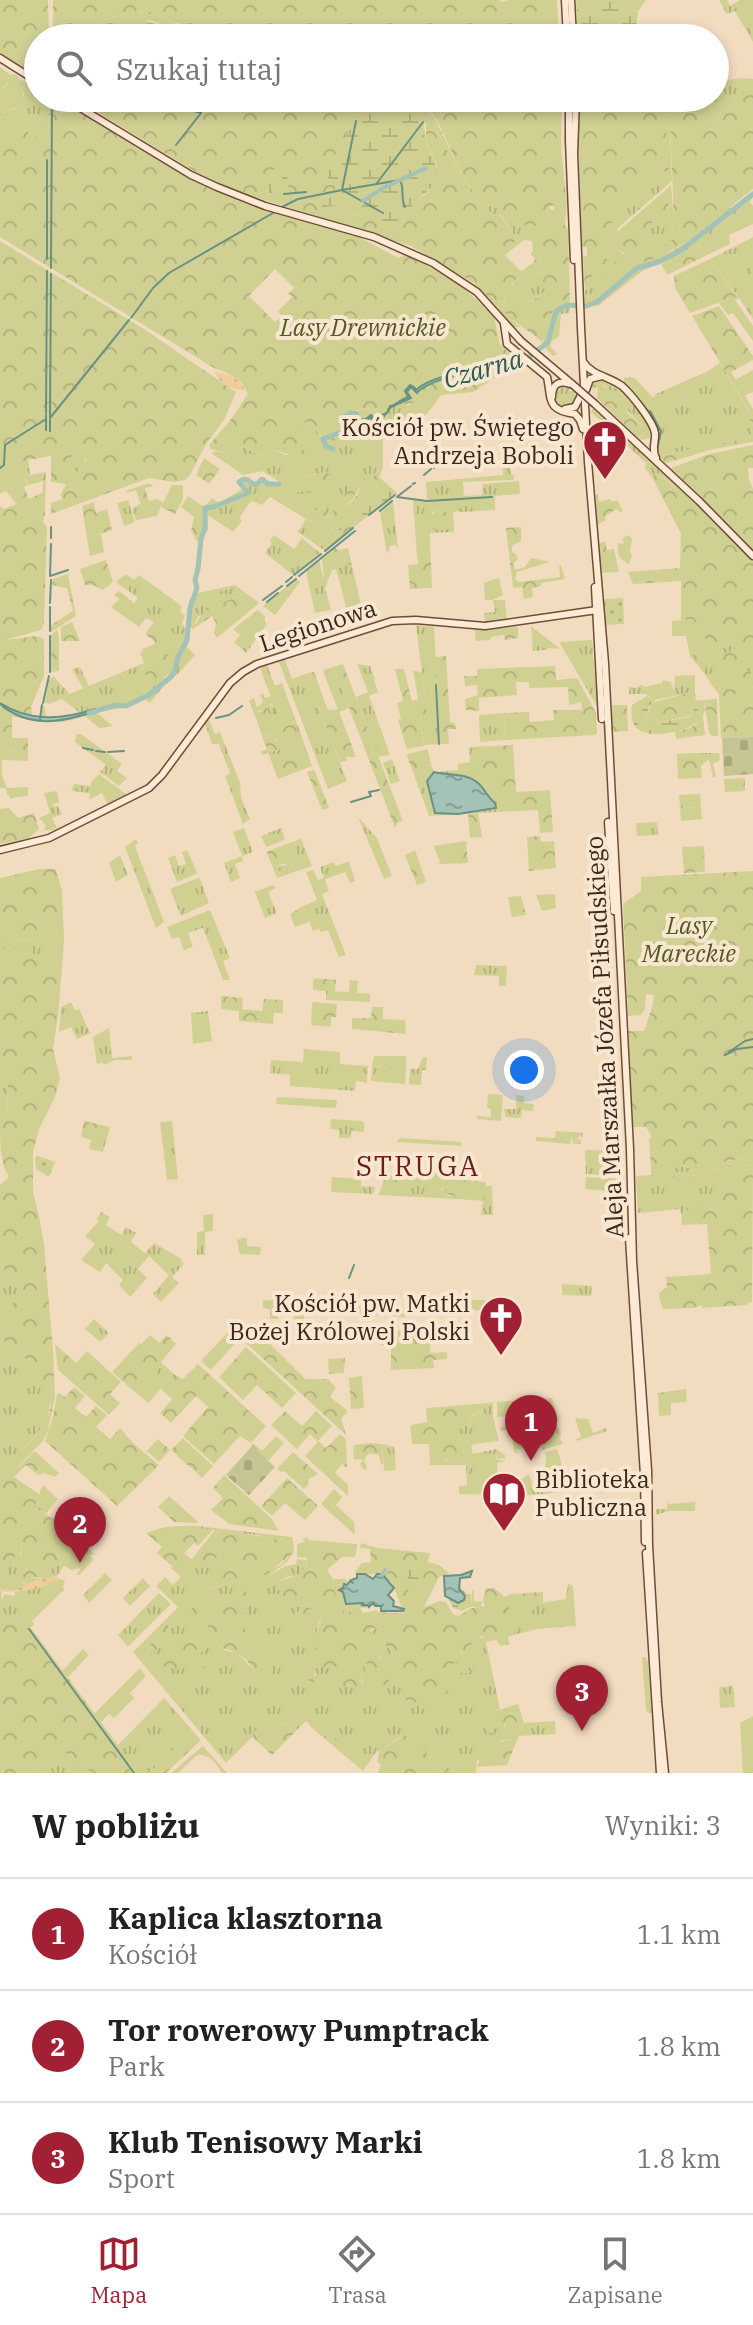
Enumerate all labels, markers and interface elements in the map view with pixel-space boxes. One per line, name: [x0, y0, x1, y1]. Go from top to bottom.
search box: [24, 24, 729, 112]
icon: search: [52, 46, 96, 90]
text: Szukaj tutaj: [116, 49, 282, 88]
park label: Lasy Drewnickie: [279, 311, 446, 343]
water label: Czarna: [439, 340, 526, 396]
place label: Kościół pw. Świętego Andrzeja Boboli: [341, 411, 574, 471]
church icon: Kościół pw. Świętego Andrzeja Boboli: [581, 418, 629, 481]
street label: Legionowa: [255, 591, 380, 659]
street label: Aleja Marszałka Józefa Piłsudskiego: [577, 835, 631, 1239]
park label: Lasy Mareckie: [641, 909, 736, 969]
your location: [504, 1050, 544, 1090]
district label: STRUGA: [356, 1147, 480, 1184]
place label: Kościół pw. Matki Bożej Królowej Polski: [229, 1287, 470, 1347]
church icon: Kościół pw. Matki Bożej Królowej Polski: [477, 1294, 525, 1357]
pin: 1: [505, 1395, 557, 1461]
place label: Biblioteka Publiczna: [535, 1463, 650, 1523]
library icon: Biblioteka Publiczna: [480, 1470, 528, 1533]
pin: 2: [54, 1497, 106, 1563]
pin: 3: [556, 1665, 608, 1731]
text: W pobliżu: [32, 1803, 200, 1847]
text: Wyniki: 3: [605, 1808, 721, 1842]
text: Kaplica klasztorna: [108, 1898, 383, 1937]
text: 1: [50, 1917, 66, 1951]
text: 1.1 km: [637, 1917, 721, 1951]
text: Kościół: [108, 1937, 197, 1971]
text: Tor rowerowy Pumptrack: [108, 2010, 489, 2049]
text: 2: [50, 2029, 66, 2063]
text: 1.8 km: [637, 2029, 721, 2063]
text: Park: [108, 2049, 165, 2083]
text: Klub Tenisowy Marki: [108, 2122, 423, 2161]
text: 3: [50, 2141, 66, 2175]
text: 1.8 km: [637, 2141, 721, 2175]
text: Sport: [108, 2161, 175, 2195]
tab: Mapa: [90, 2232, 147, 2309]
tab: Trasa: [328, 2232, 387, 2309]
tab: Zapisane: [568, 2232, 663, 2309]

